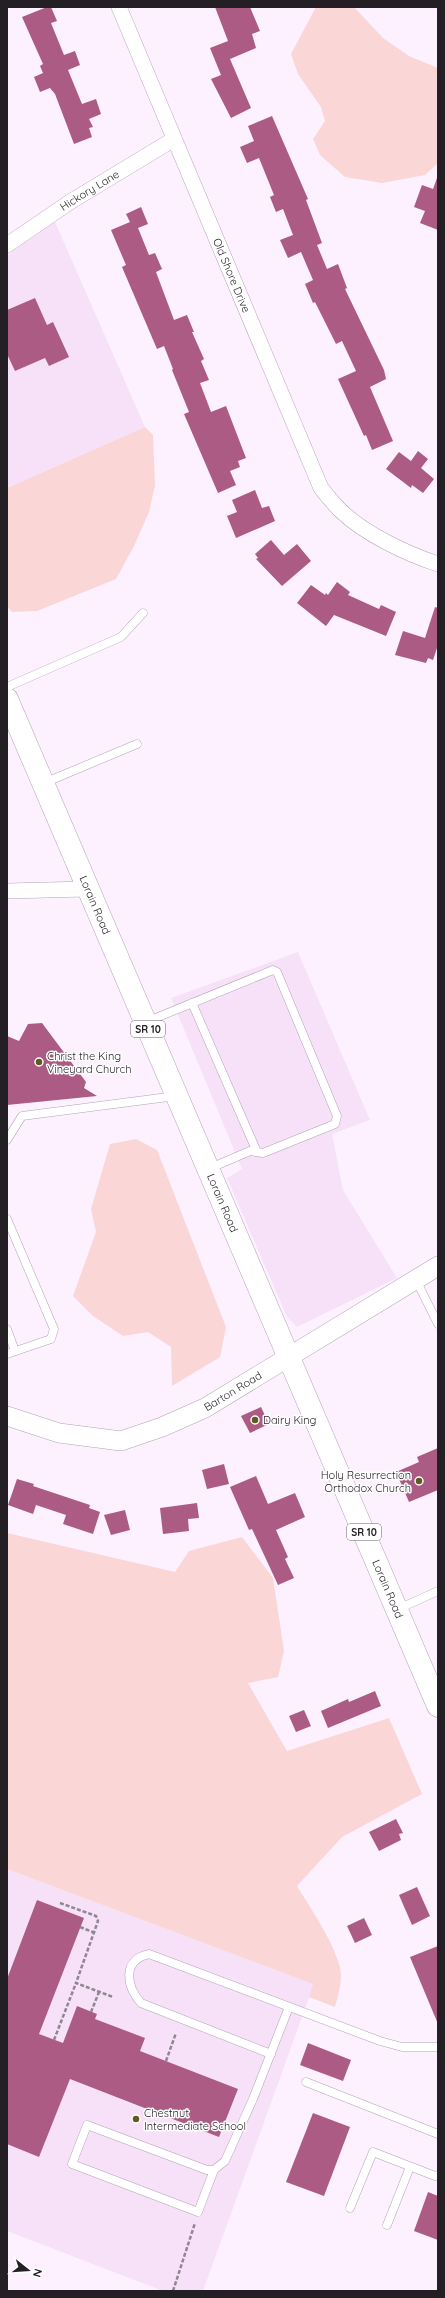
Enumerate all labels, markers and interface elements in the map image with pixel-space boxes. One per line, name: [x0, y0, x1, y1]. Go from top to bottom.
street label: Hickory Lane: [57, 167, 122, 214]
street label: Old Shore Drive: [210, 236, 253, 315]
street label: Lorain Road: [76, 874, 114, 936]
road number: SR 10: [131, 1021, 165, 1037]
place label: Christ the King Vineyard Church: [47, 1049, 131, 1076]
marker: Christ the King Vineyard Church: [34, 1057, 44, 1067]
street label: Lorain Road: [204, 1171, 241, 1234]
street label: Barton Road: [201, 1368, 264, 1414]
place label: Dairy King: [263, 1413, 316, 1427]
marker: Dairy King: [250, 1415, 260, 1425]
place label: Holy Resurrection Orthodox Church: [321, 1468, 411, 1495]
marker: Holy Resurrection Orthodox Church: [414, 1476, 424, 1486]
road number: SR 10: [347, 1524, 381, 1540]
street label: Lorain Road: [369, 1557, 407, 1620]
place label: Chestnut Intermediate School: [144, 2106, 246, 2133]
marker: Chestnut Intermediate School: [131, 2114, 141, 2124]
north arrow: [8, 2250, 48, 2290]
text: N: [30, 2267, 45, 2279]

